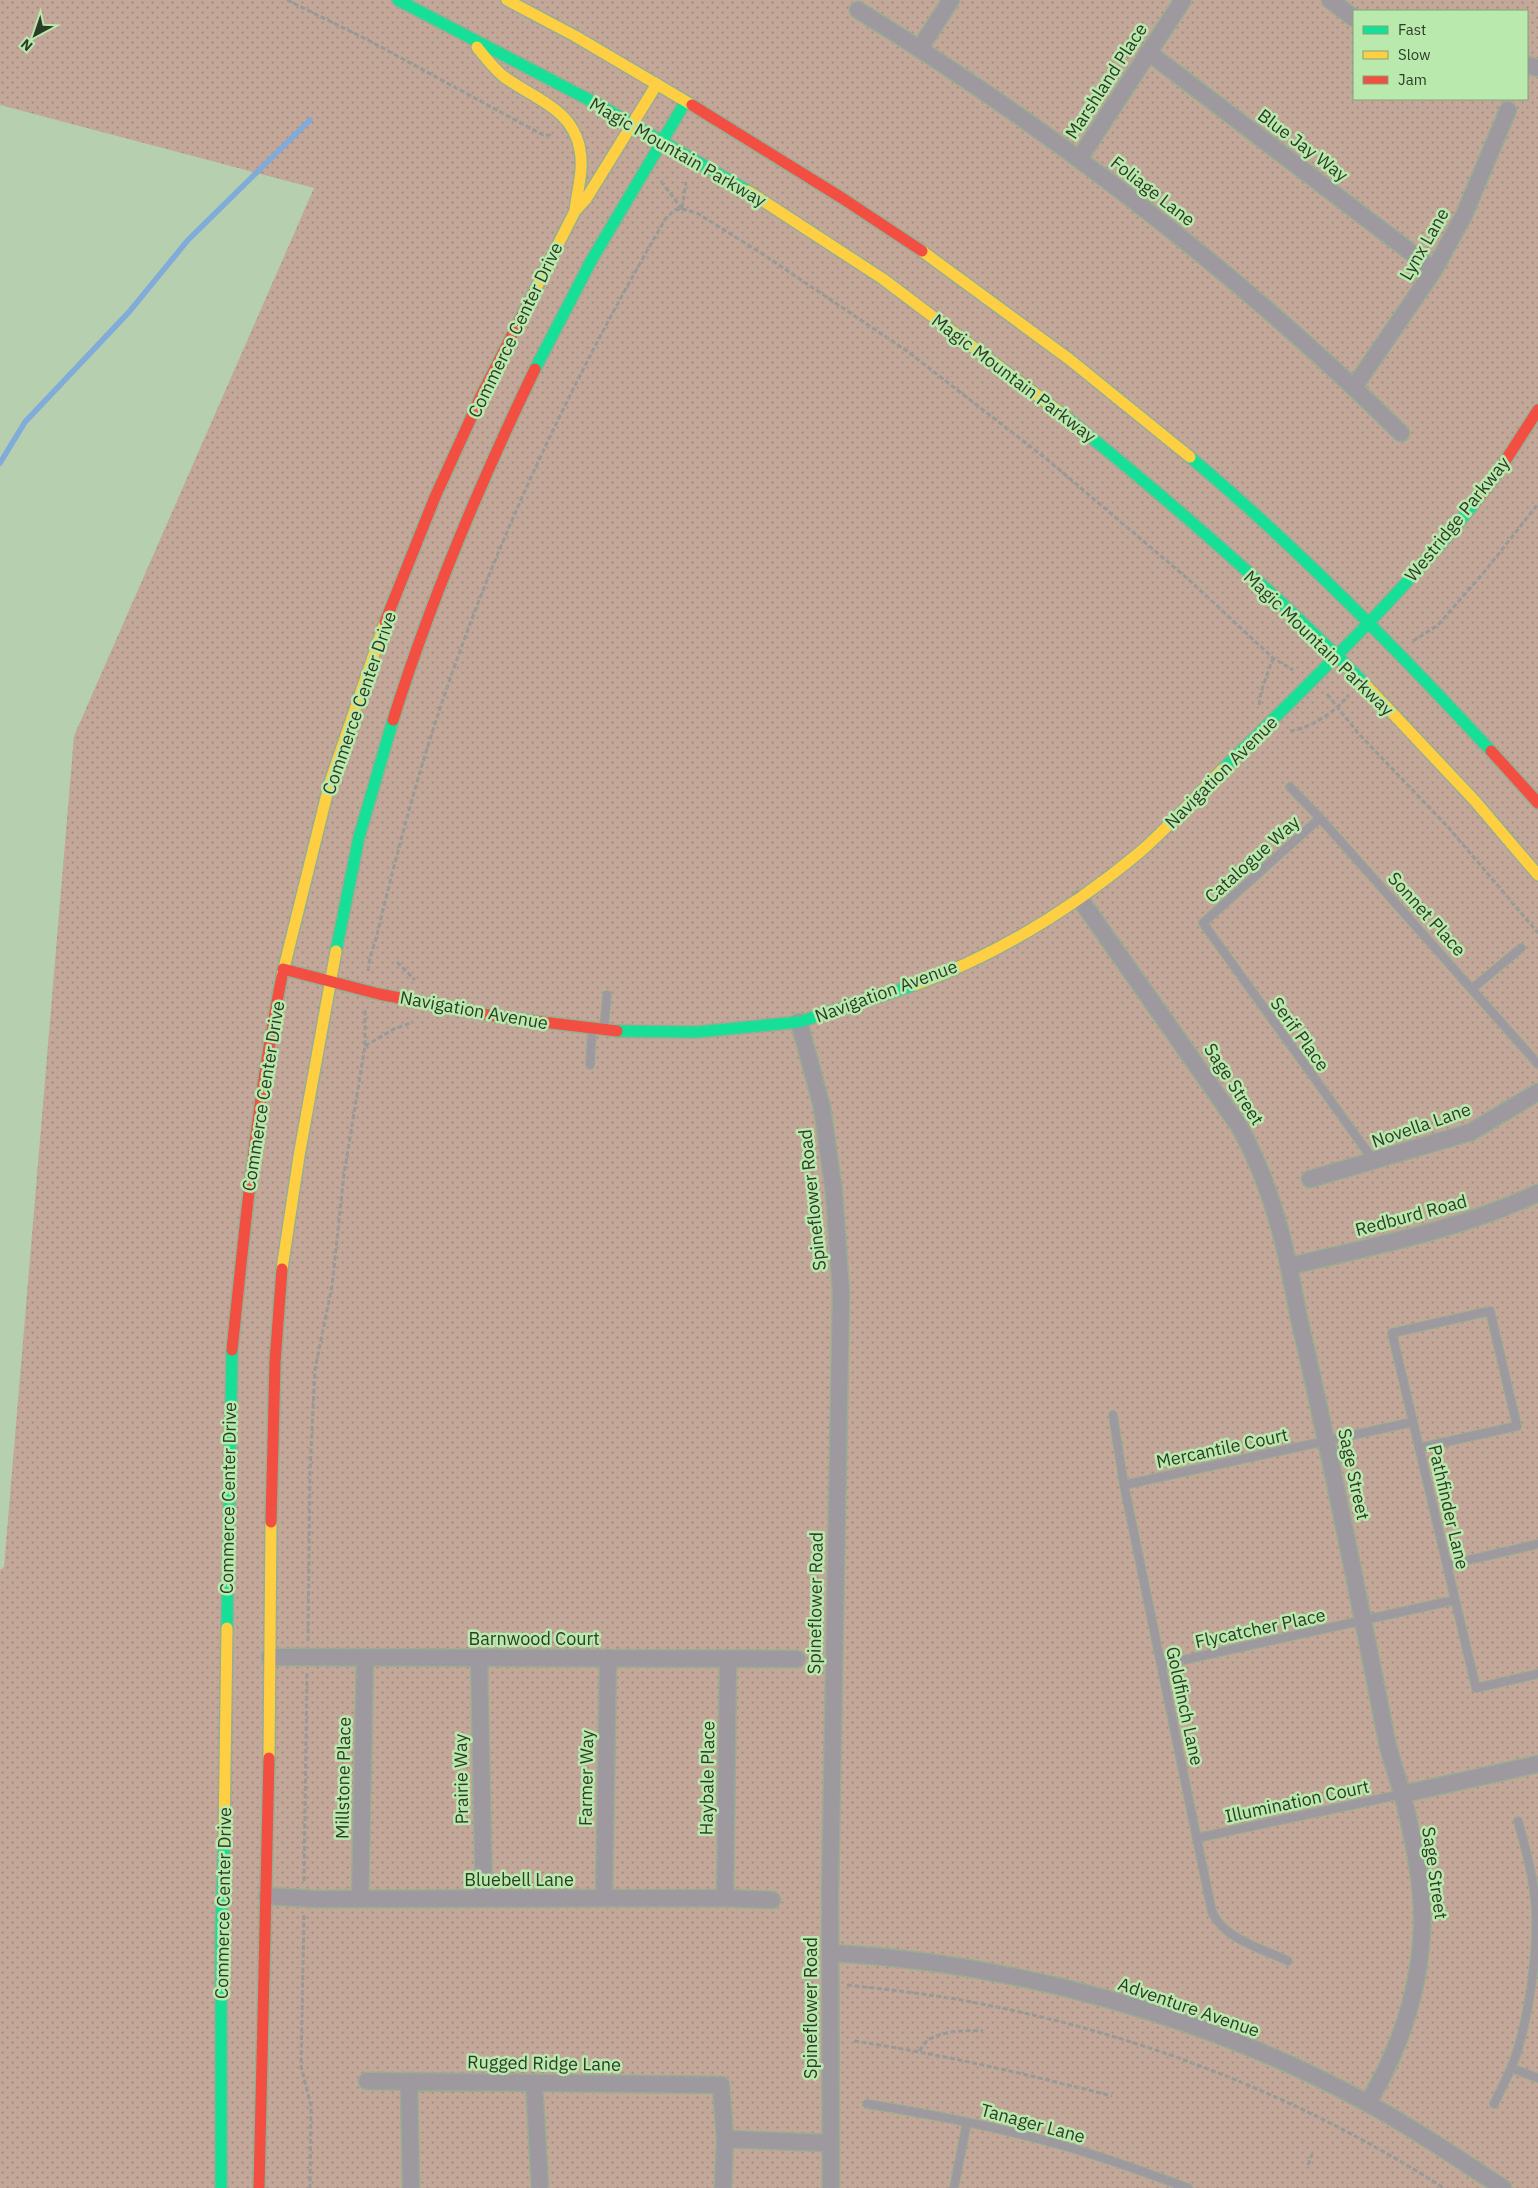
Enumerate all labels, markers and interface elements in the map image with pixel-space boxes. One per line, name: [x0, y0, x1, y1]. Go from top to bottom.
north arrow: [10, 10, 60, 60]
legend: [1353, 10, 1528, 100]
street label: Marshland Place: [1060, 19, 1152, 143]
text: Fast: [1398, 20, 1426, 39]
text: N: [17, 35, 36, 55]
text: Slow: [1398, 45, 1431, 64]
text: Jam: [1398, 70, 1427, 89]
street label: Magic Mountain Parkway: [586, 92, 770, 212]
street label: Blue Jay Way: [1253, 104, 1353, 186]
street label: Foliage Lane: [1106, 151, 1200, 231]
street label: Lynx Lane: [1394, 204, 1454, 284]
street label: Commerce Center Drive: [463, 238, 568, 421]
street label: Magic Mountain Parkway: [927, 309, 1101, 447]
street label: Westridge Parkway: [1400, 452, 1514, 586]
street label: Magic Mountain Parkway: [1239, 565, 1399, 721]
street label: Commerce Center Drive: [317, 608, 401, 798]
street label: Navigation Avenue: [1160, 711, 1282, 833]
street label: Catalogue Way: [1200, 810, 1304, 908]
street label: Sonnet Place: [1383, 867, 1471, 961]
street label: Navigation Avenue: [812, 954, 961, 1027]
street label: Navigation Avenue: [398, 986, 550, 1034]
street label: Serif Place: [1265, 993, 1335, 1076]
street label: Commerce Center Drive: [237, 999, 289, 1193]
street label: Sage Street: [1199, 1039, 1269, 1129]
street label: Novella Lane: [1368, 1097, 1474, 1153]
street label: Spineflower Road: [793, 1128, 831, 1272]
street label: Redburd Road: [1353, 1189, 1469, 1241]
street label: Commerce Center Drive: [215, 1402, 241, 1594]
street label: Mercantile Court: [1154, 1423, 1290, 1473]
street label: Sage Street: [1333, 1426, 1375, 1522]
street label: Pathfinder Lane: [1423, 1442, 1475, 1572]
street label: Spineflower Road: [802, 1532, 828, 1674]
street label: Flycatcher Place: [1193, 1603, 1327, 1653]
street label: Barnwood Court: [468, 1627, 600, 1650]
street label: Goldfinch Lane: [1161, 1645, 1209, 1767]
street label: Millstone Place: [330, 1717, 356, 1839]
street label: Haybale Place: [695, 1720, 719, 1835]
street label: Farmer Way: [574, 1730, 598, 1826]
street label: Prairie Way: [449, 1733, 473, 1825]
street label: Illumination Court: [1223, 1774, 1371, 1828]
street label: Commerce Center Drive: [210, 1807, 236, 1999]
street label: Sage Street: [1417, 1825, 1453, 1921]
street label: Bluebell Lane: [464, 1868, 574, 1891]
street label: Spineflower Road: [799, 1937, 822, 2079]
street label: Adventure Avenue: [1115, 1972, 1263, 2042]
street label: Rugged Ridge Lane: [467, 2050, 621, 2076]
street label: Tanager Lane: [978, 2098, 1088, 2148]

